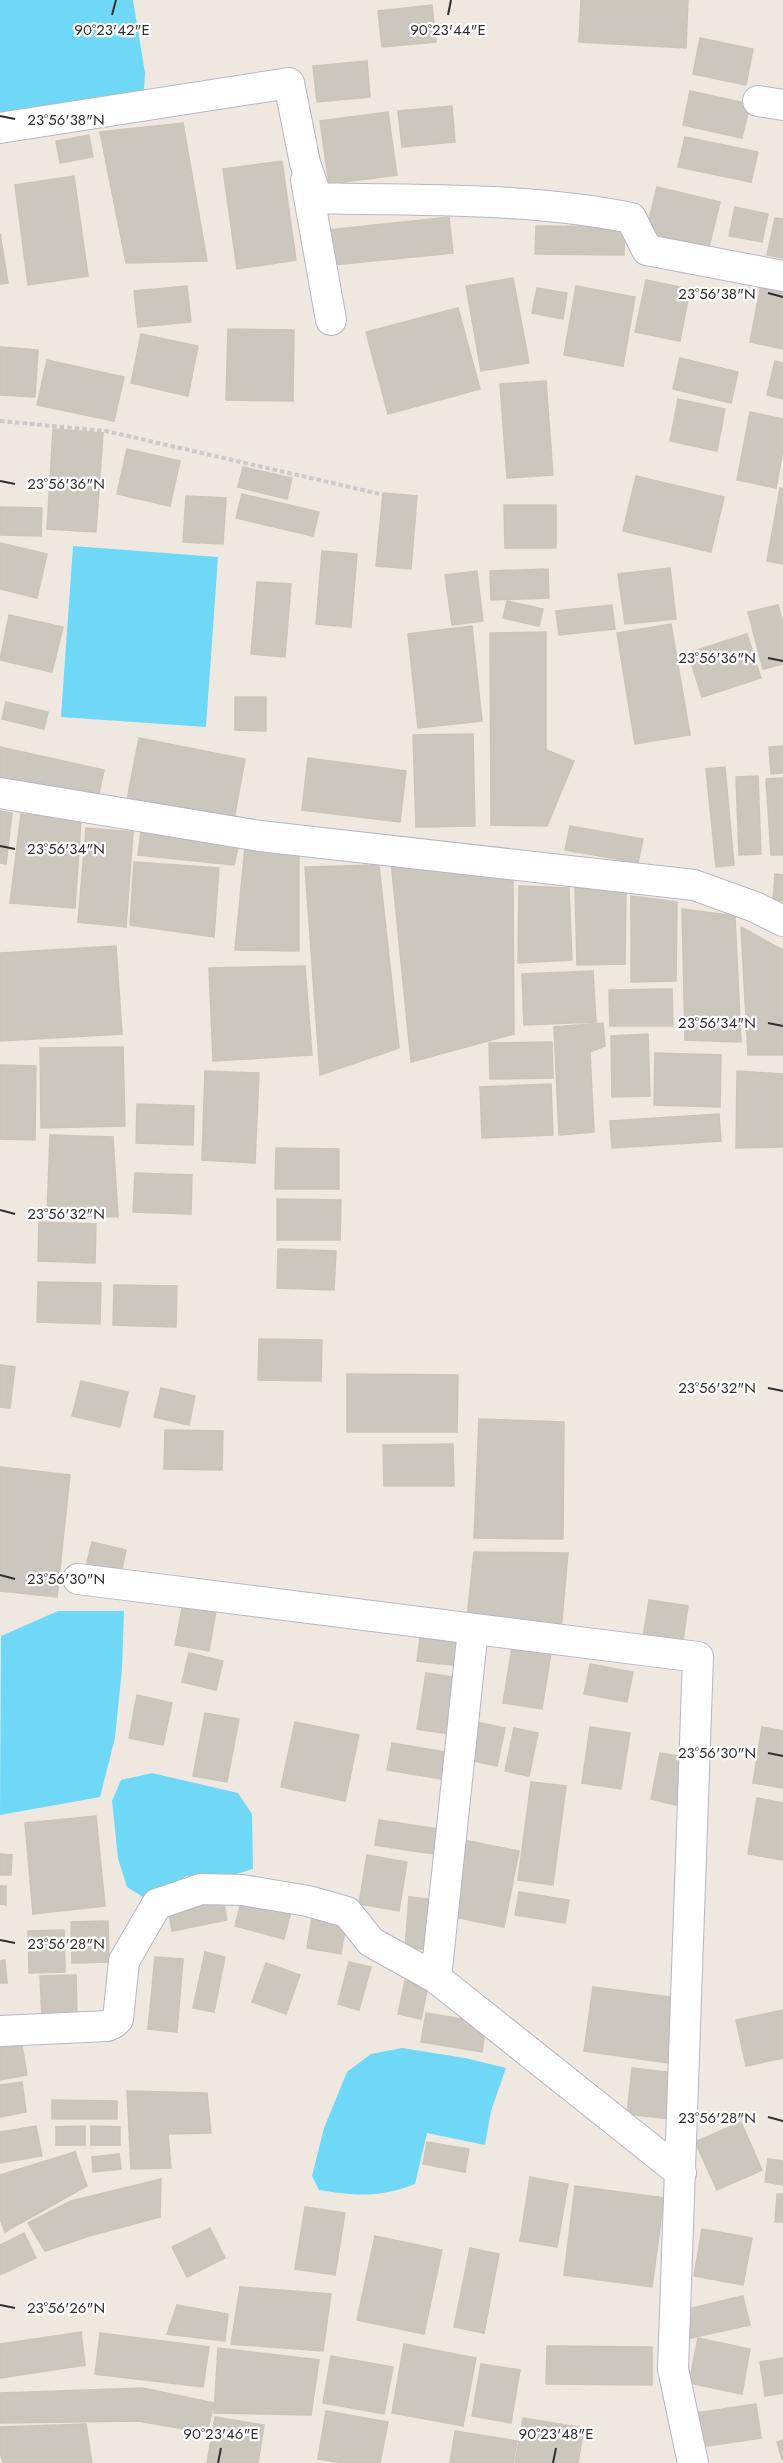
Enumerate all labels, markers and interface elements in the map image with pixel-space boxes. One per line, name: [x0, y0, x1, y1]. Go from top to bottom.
text: 90°23'42"E: [74, 19, 150, 41]
text: 90°23'44"E: [410, 19, 486, 41]
text: 23°56'38"N: [27, 109, 105, 131]
text: 23°56'38"N: [678, 283, 756, 305]
text: 23°56'36"N: [27, 473, 105, 495]
text: 23°56'36"N: [678, 647, 756, 669]
text: 23°56'34"N: [27, 838, 105, 860]
text: 23°56'34"N: [678, 1012, 756, 1034]
text: 23°56'32"N: [27, 1203, 105, 1225]
text: 23°56'32"N: [678, 1377, 756, 1399]
text: 23°56'30"N: [27, 1568, 105, 1590]
text: 23°56'30"N: [678, 1742, 756, 1764]
text: 23°56'28"N: [27, 1933, 105, 1955]
text: 23°56'28"N: [678, 2107, 756, 2129]
text: 23°56'26"N: [27, 2297, 105, 2319]
text: 90°23'46"E: [183, 2423, 259, 2445]
text: 90°23'48"E: [519, 2423, 593, 2445]

